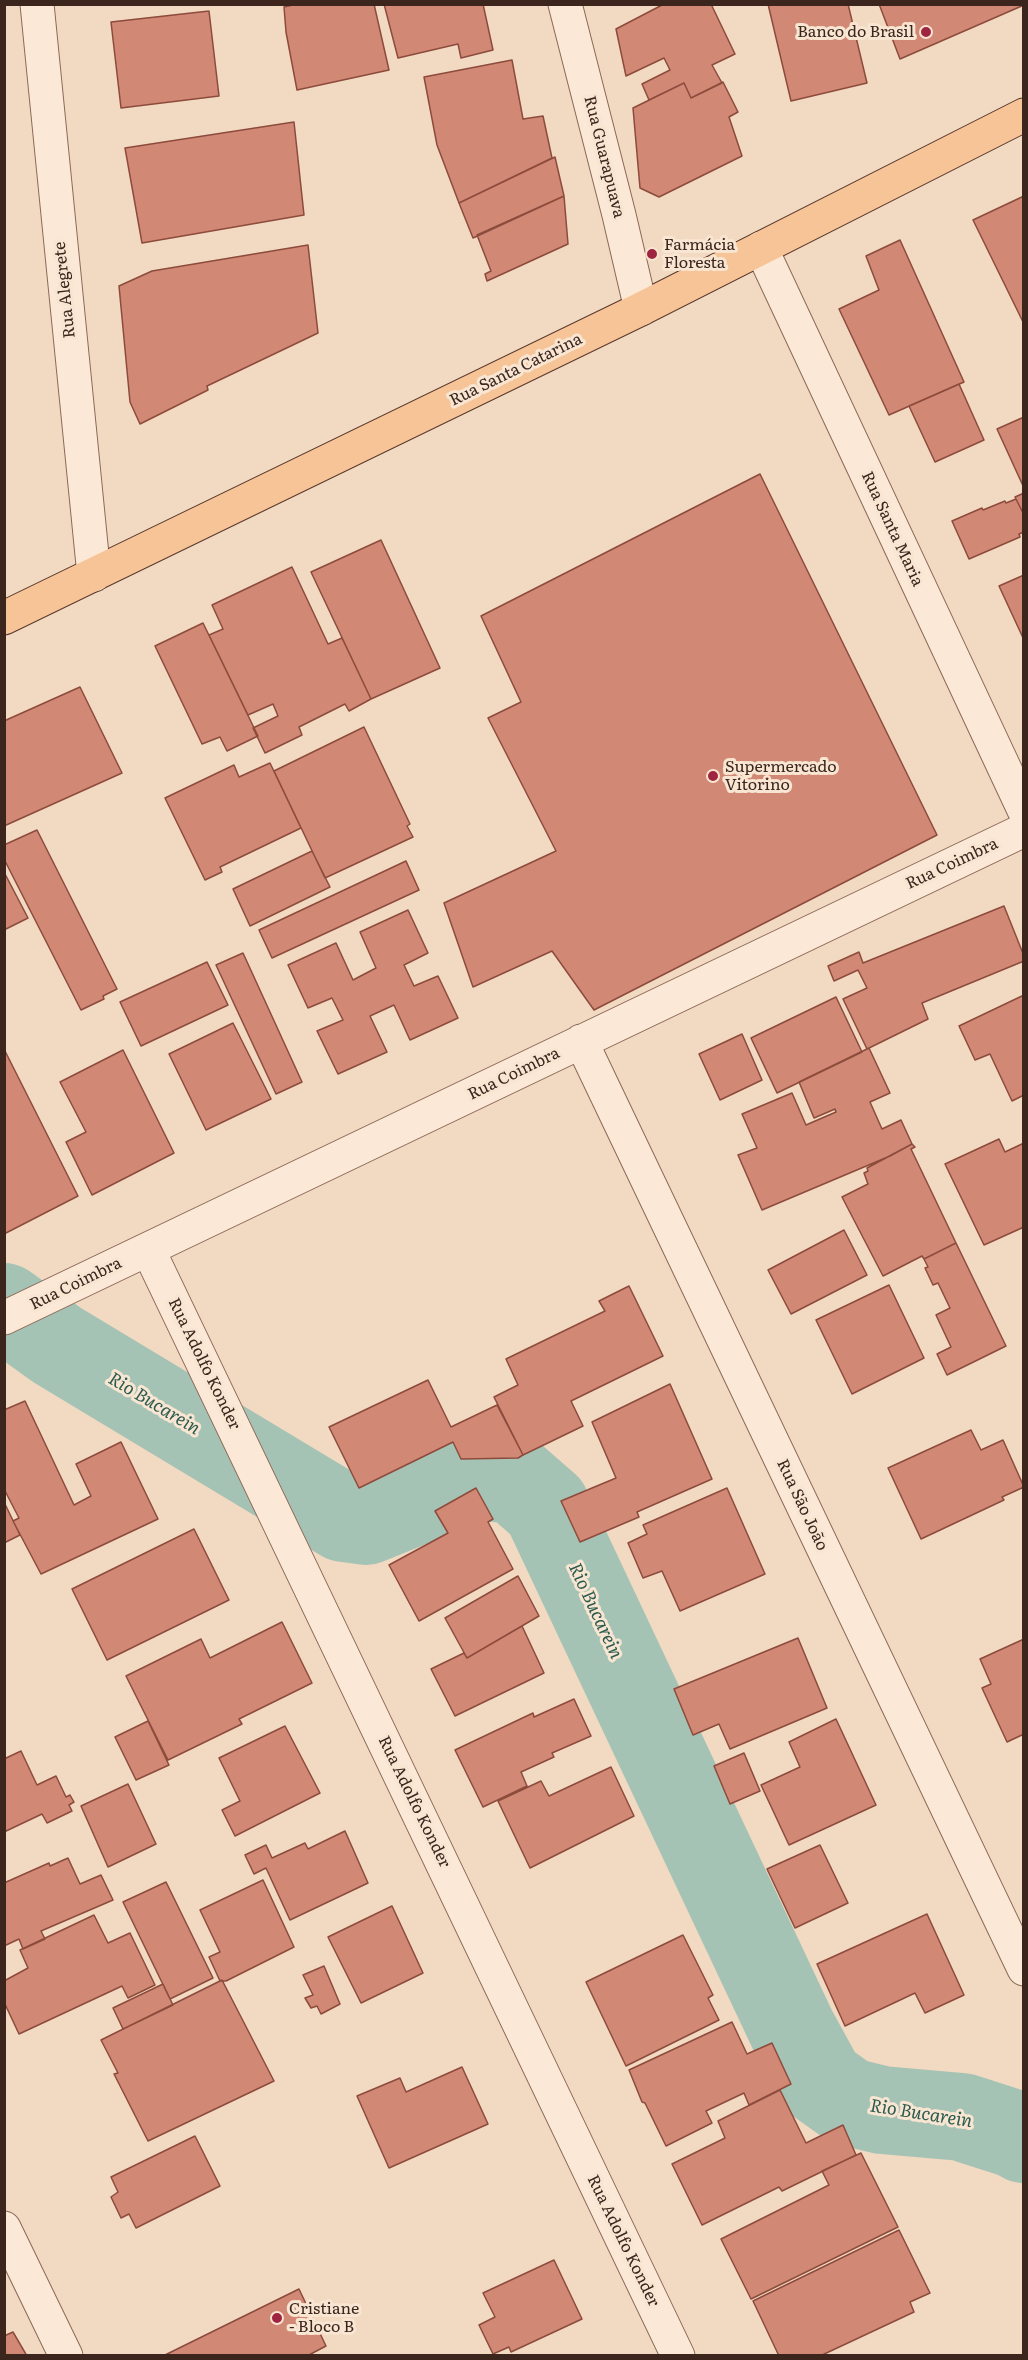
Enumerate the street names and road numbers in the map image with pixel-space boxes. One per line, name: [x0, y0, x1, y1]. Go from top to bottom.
street label: Rua Guarapuava: [580, 94, 628, 220]
street label: Rua Alegrete: [50, 241, 80, 339]
street label: Rua Santa Catarina: [447, 330, 585, 410]
street label: Rua Santa Maria: [857, 468, 927, 590]
street label: Rua Coimbra: [903, 834, 1001, 894]
street label: Rua Coimbra: [465, 1044, 563, 1104]
street label: Rua Coimbra: [27, 1254, 125, 1314]
street label: Rua Adolfo Konder: [164, 1295, 244, 1433]
street label: Rua São João: [772, 1456, 832, 1554]
street label: Rua Adolfo Konder: [374, 1733, 454, 1871]
street label: Rua Adolfo Konder: [583, 2172, 663, 2310]

